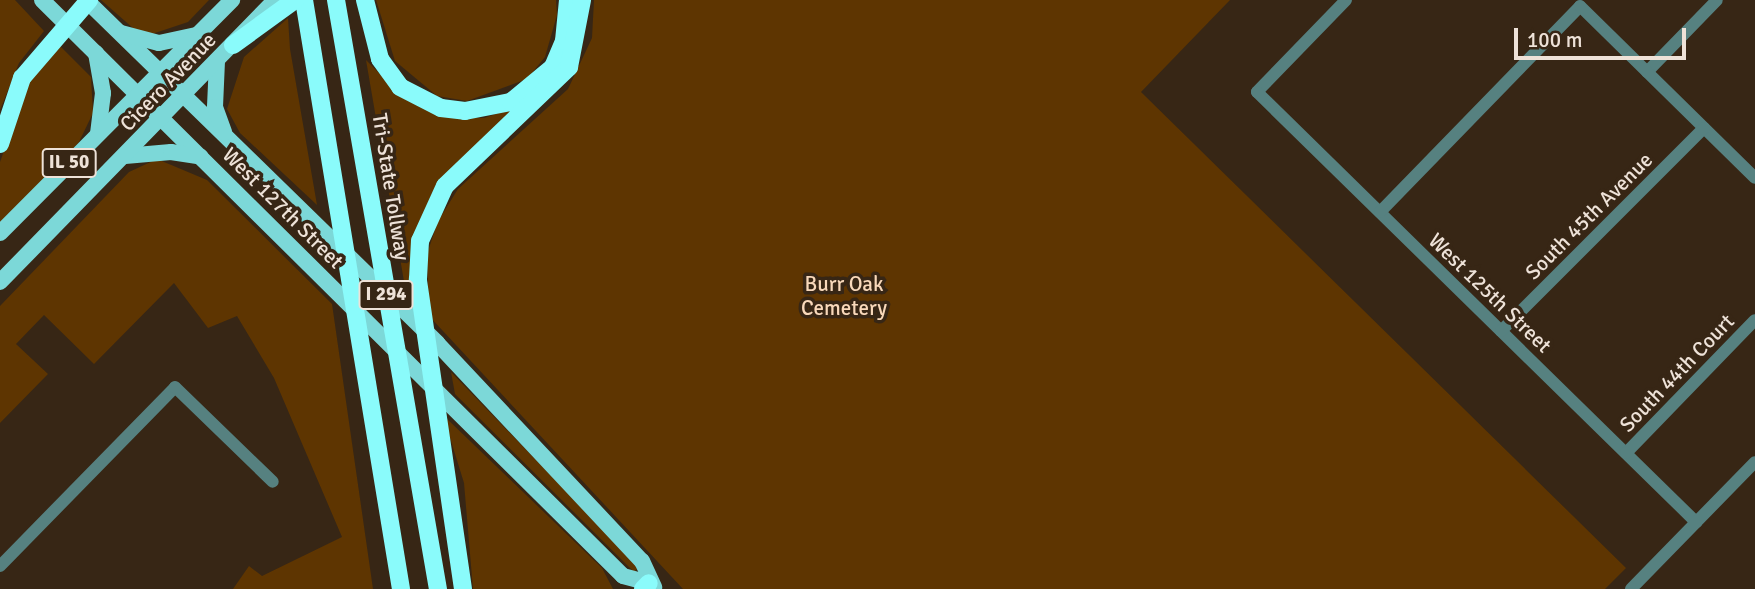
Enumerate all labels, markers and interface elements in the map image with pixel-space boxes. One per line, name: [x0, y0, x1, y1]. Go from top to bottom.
scale bar: [1517, 14, 1688, 58]
street label: Cicero Avenue: [115, 27, 221, 137]
text: 100 m: [1527, 27, 1582, 53]
street label: Tri-State Tollway: [367, 112, 415, 262]
street label: West 127th Street: [217, 142, 349, 274]
street label: South 45th Avenue: [1520, 147, 1658, 285]
road number: IL 50: [41, 148, 97, 178]
street label: West 125th Street: [1423, 228, 1557, 358]
park label: Burr Oak Cemetery: [801, 271, 887, 321]
road number: I 294: [358, 280, 414, 310]
street label: South 44th Court: [1614, 309, 1740, 437]

